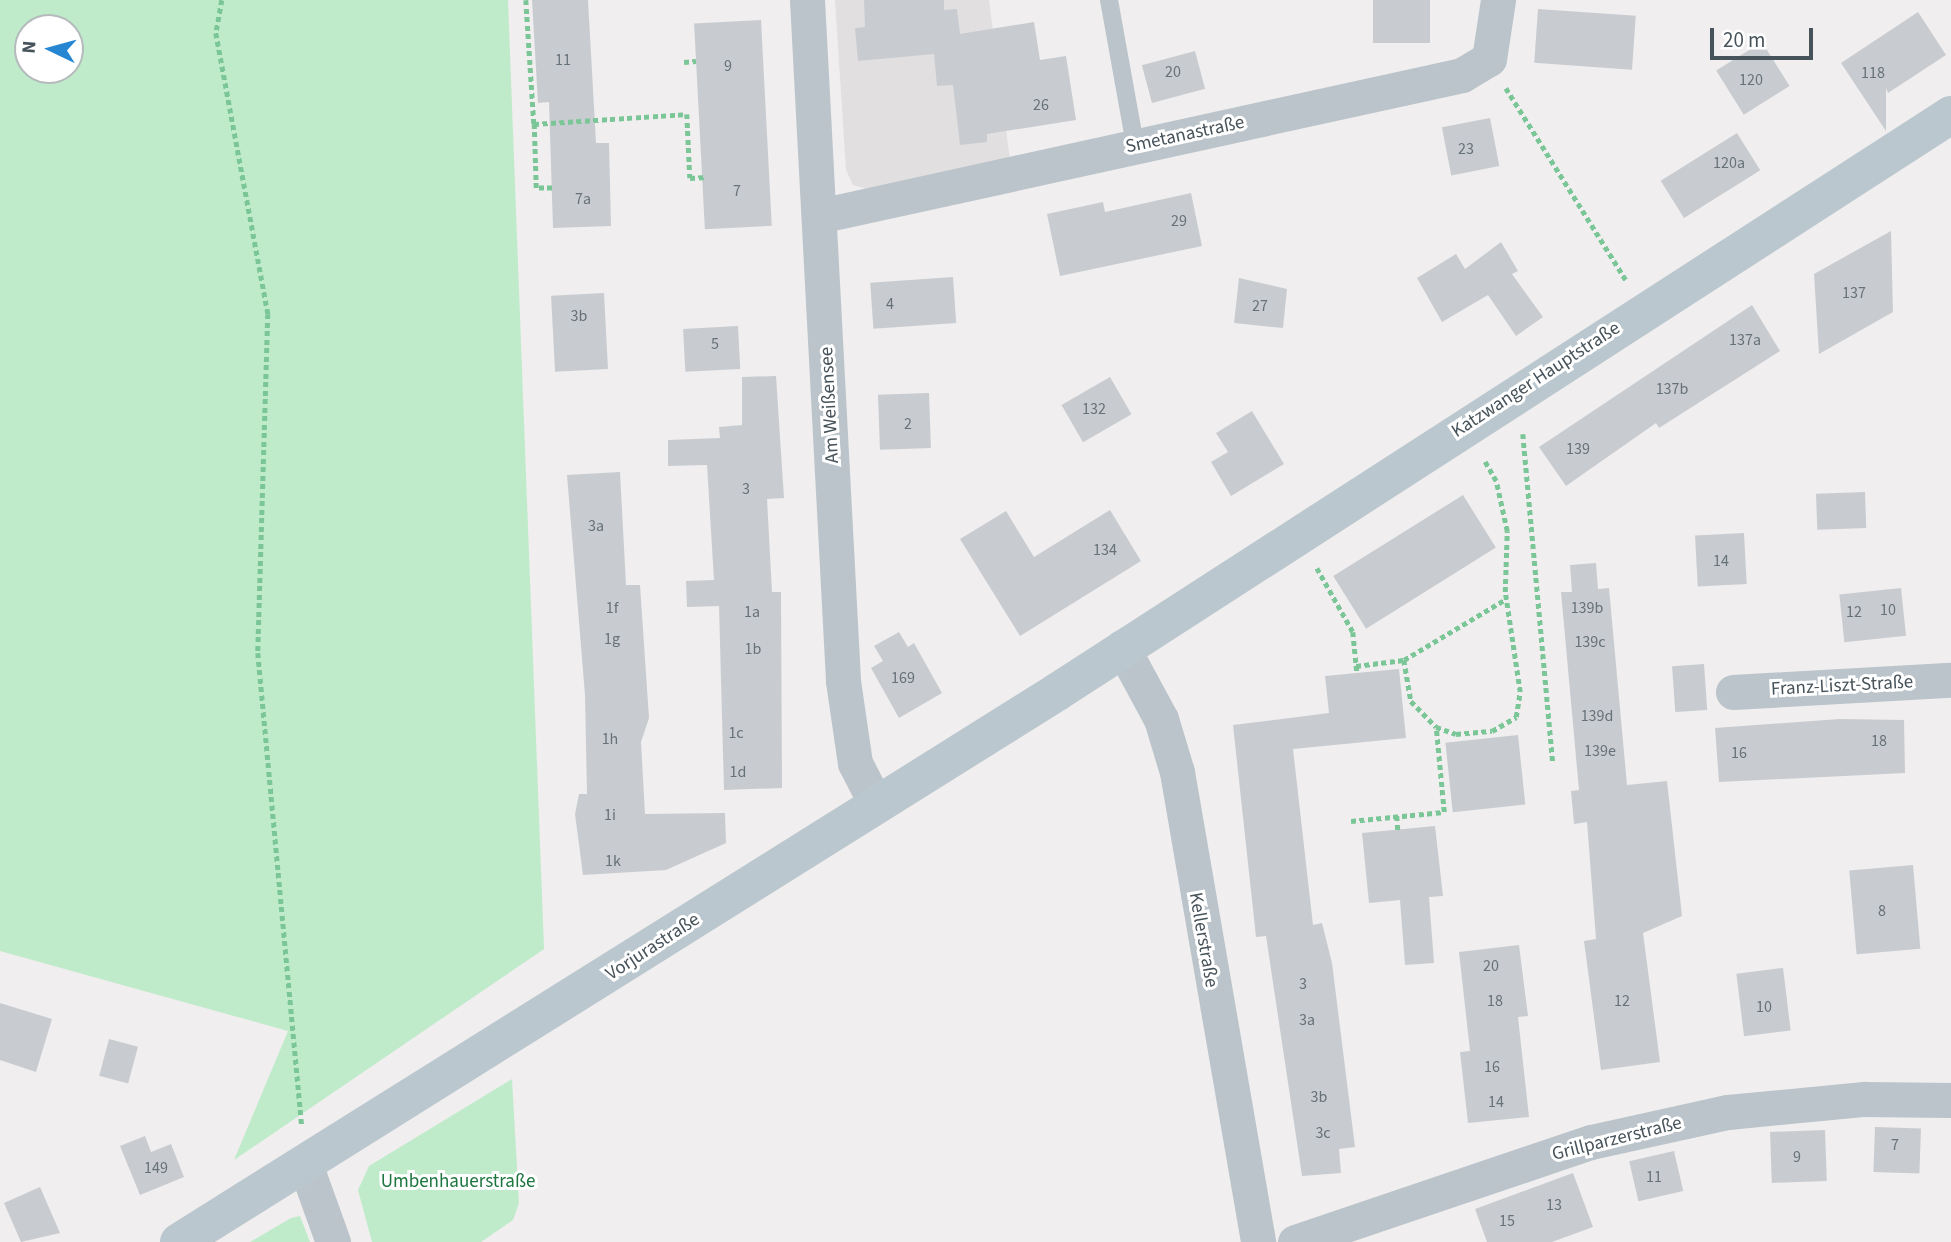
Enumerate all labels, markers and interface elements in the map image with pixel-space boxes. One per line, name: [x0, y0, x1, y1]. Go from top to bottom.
north arrow: [14, 14, 84, 84]
scale bar: [1713, 14, 1816, 58]
text: 20 m: [1723, 25, 1765, 55]
text: N: [16, 40, 44, 55]
house number: 11: [555, 50, 571, 70]
house number: 9: [724, 56, 732, 76]
house number: 20: [1165, 62, 1181, 82]
house number: 118: [1861, 63, 1885, 83]
house number: 120: [1739, 70, 1763, 90]
house number: 26: [1033, 95, 1049, 115]
street label: Smetanastraße: [1124, 111, 1246, 159]
house number: 23: [1458, 139, 1474, 159]
house number: 120a: [1713, 153, 1745, 173]
house number: 7: [733, 181, 741, 201]
house number: 7a: [575, 189, 591, 209]
house number: 29: [1171, 211, 1187, 231]
house number: 137: [1842, 283, 1866, 303]
house number: 4: [886, 294, 894, 314]
house number: 27: [1252, 296, 1268, 316]
house number: 3b: [571, 306, 587, 326]
street label: Katzwanger Hauptstraße: [1448, 317, 1624, 443]
house number: 137a: [1729, 330, 1761, 350]
house number: 5: [711, 334, 719, 354]
street label: Am Weißensee: [816, 346, 844, 464]
house number: 137b: [1656, 379, 1688, 399]
house number: 132: [1082, 399, 1106, 419]
house number: 2: [904, 414, 912, 434]
house number: 139: [1566, 439, 1590, 459]
house number: 3: [742, 479, 750, 499]
house number: 3a: [588, 516, 604, 536]
house number: 134: [1093, 540, 1117, 560]
house number: 14: [1713, 551, 1729, 571]
house number: 1f: [606, 598, 618, 618]
house number: 139b: [1571, 598, 1603, 618]
house number: 10: [1880, 600, 1896, 620]
house number: 1a: [744, 602, 760, 622]
house number: 12: [1846, 602, 1862, 622]
house number: 1g: [604, 629, 620, 649]
house number: 139c: [1574, 632, 1606, 652]
house number: 1b: [745, 639, 761, 659]
house number: 169: [891, 668, 915, 688]
street label: Franz-Liszt-Straße: [1770, 671, 1914, 701]
house number: 139d: [1581, 706, 1613, 726]
house number: 1c: [728, 723, 744, 743]
house number: 1h: [602, 729, 618, 749]
house number: 18: [1871, 731, 1887, 751]
house number: 139e: [1584, 741, 1616, 761]
house number: 16: [1731, 743, 1747, 763]
house number: 1d: [730, 762, 746, 782]
house number: 1i: [604, 805, 616, 825]
house number: 1k: [605, 851, 621, 871]
street label: Kellerstraße: [1183, 891, 1223, 989]
house number: 8: [1878, 901, 1886, 921]
street label: Vorjurastraße: [602, 908, 704, 986]
house number: 20: [1483, 956, 1499, 976]
house number: 3: [1299, 974, 1307, 994]
house number: 18: [1487, 991, 1503, 1011]
house number: 12: [1614, 991, 1630, 1011]
house number: 10: [1756, 997, 1772, 1017]
house number: 3a: [1299, 1010, 1315, 1030]
house number: 16: [1484, 1057, 1500, 1077]
house number: 3b: [1311, 1087, 1327, 1107]
house number: 14: [1488, 1092, 1504, 1112]
street label: Grillparzerstraße: [1550, 1112, 1684, 1166]
house number: 3c: [1315, 1123, 1331, 1143]
house number: 7: [1891, 1135, 1899, 1155]
house number: 9: [1793, 1147, 1801, 1167]
house number: 149: [144, 1158, 168, 1178]
house number: 11: [1646, 1167, 1662, 1187]
park label: Umbenhauerstraße: [381, 1171, 535, 1193]
house number: 13: [1546, 1195, 1562, 1215]
house number: 15: [1499, 1211, 1515, 1231]

